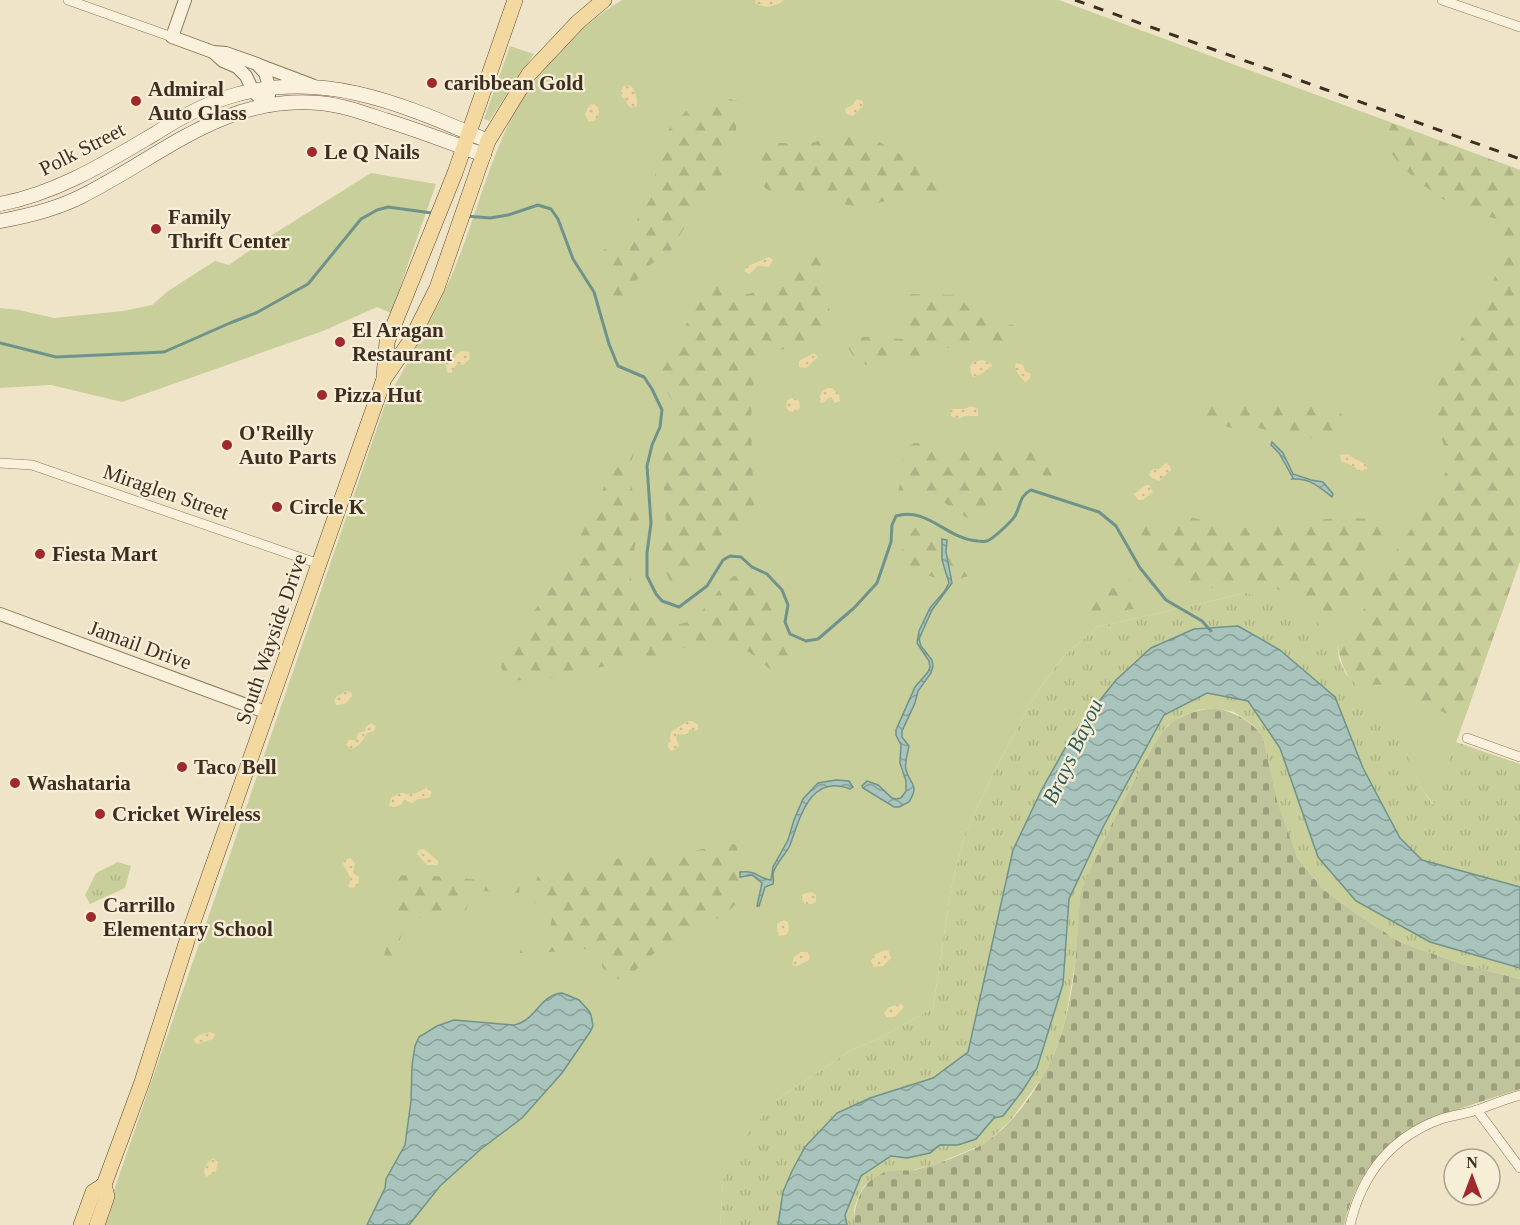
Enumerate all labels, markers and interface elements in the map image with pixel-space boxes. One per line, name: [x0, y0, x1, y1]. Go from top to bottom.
place label: caribbean Gold: [444, 71, 584, 95]
marker: caribbean Gold: [425, 76, 439, 90]
place label: Admiral Auto Glass: [148, 77, 247, 125]
marker: Admiral Auto Glass: [129, 94, 143, 108]
street label: Polk Street: [35, 117, 129, 181]
place label: Le Q Nails: [324, 140, 420, 164]
marker: Le Q Nails: [305, 145, 319, 159]
place label: Family Thrift Center: [168, 205, 290, 253]
marker: Family Thrift Center: [149, 222, 163, 236]
place label: El Aragan Restaurant: [352, 318, 452, 366]
marker: El Aragan Restaurant: [333, 335, 347, 349]
place label: Pizza Hut: [334, 383, 422, 407]
marker: Pizza Hut: [315, 388, 329, 402]
place label: O'Reilly Auto Parts: [239, 421, 336, 469]
marker: O'Reilly Auto Parts: [220, 438, 234, 452]
street label: Miraglen Street: [100, 459, 232, 525]
place label: Circle K: [289, 495, 366, 519]
marker: Circle K: [270, 500, 284, 514]
place label: Fiesta Mart: [52, 542, 158, 566]
marker: Fiesta Mart: [33, 547, 47, 561]
street label: South Wayside Drive: [231, 551, 311, 727]
street label: Jamail Drive: [85, 615, 195, 675]
water label: Brays Bayou: [1037, 695, 1108, 808]
place label: Taco Bell: [194, 755, 277, 779]
marker: Taco Bell: [175, 760, 189, 774]
place label: Washataria: [27, 771, 131, 795]
marker: Washataria: [8, 776, 22, 790]
place label: Cricket Wireless: [112, 802, 261, 826]
marker: Cricket Wireless: [93, 807, 107, 821]
place label: Carrillo Elementary School: [103, 893, 273, 941]
marker: Carrillo Elementary School: [84, 910, 98, 924]
north arrow: [1442, 1147, 1502, 1207]
text: N: [1466, 1154, 1478, 1171]

